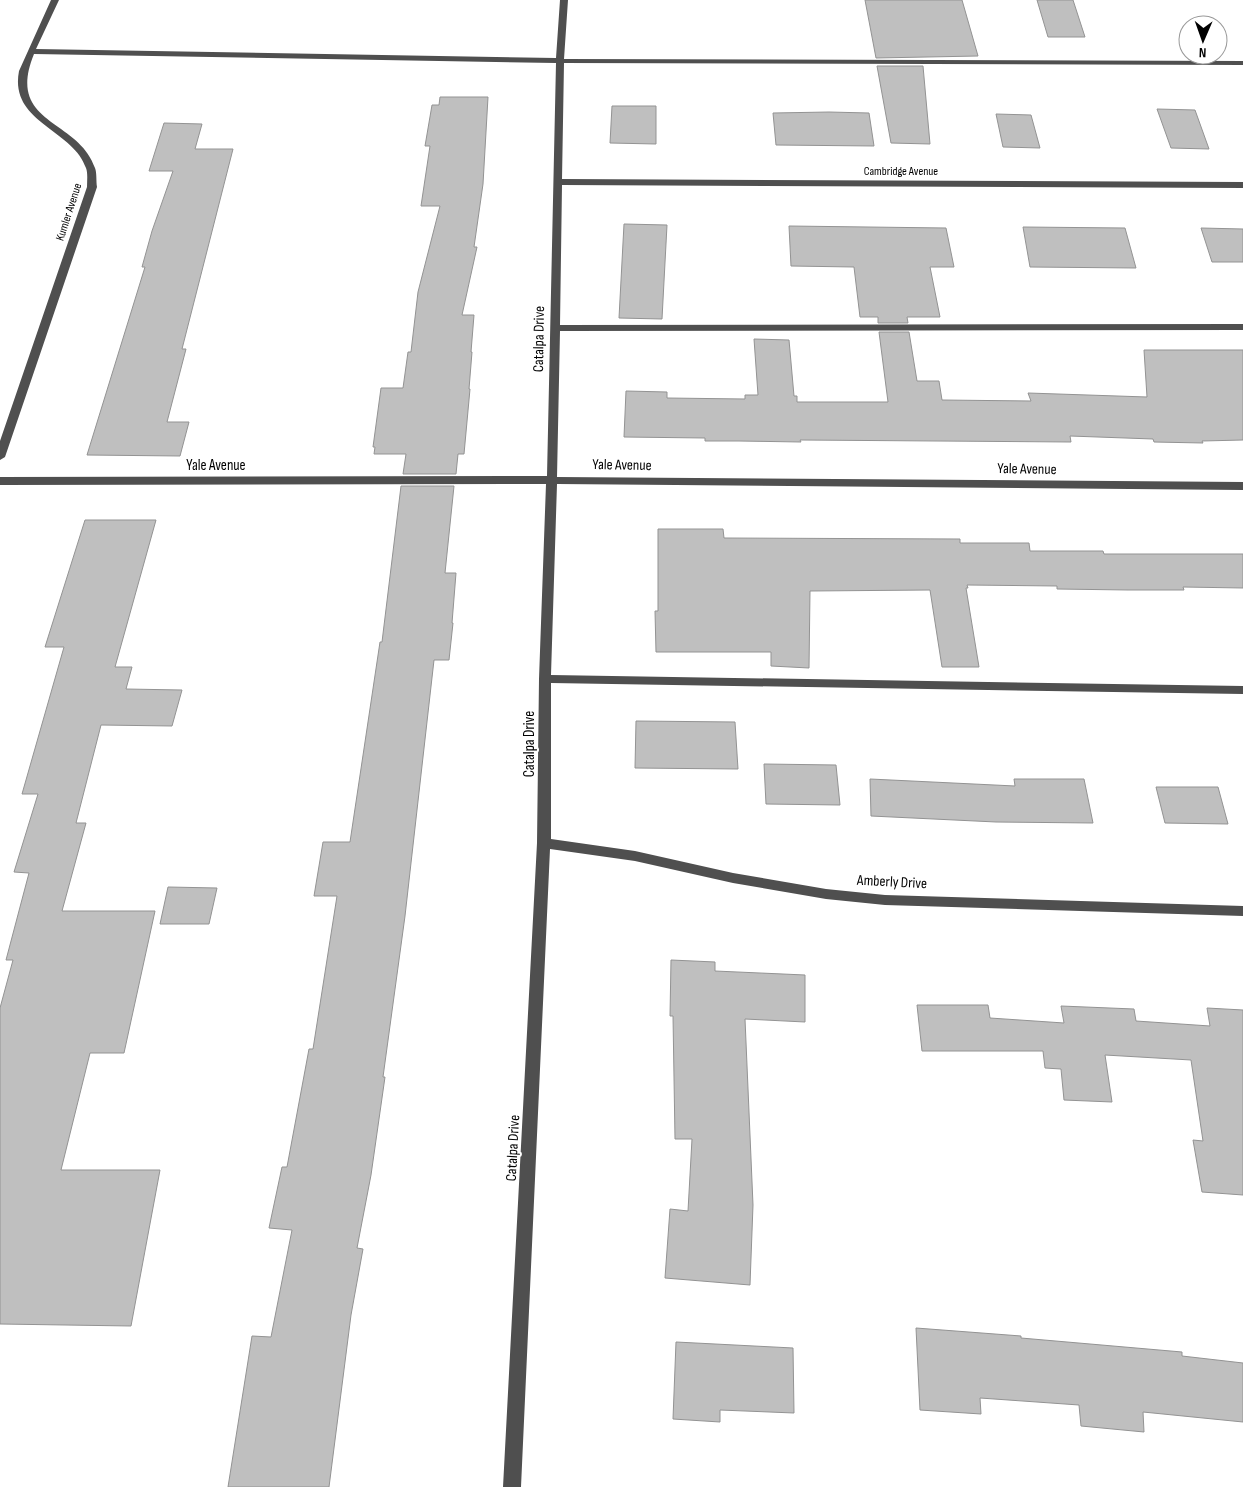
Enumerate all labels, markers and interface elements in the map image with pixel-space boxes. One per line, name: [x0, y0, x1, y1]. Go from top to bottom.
north arrow: [1178, 15, 1228, 65]
text: N: [1199, 44, 1207, 61]
street label: Cambridge Avenue: [864, 164, 938, 179]
street label: Kumler Avenue: [53, 181, 85, 243]
street label: Catalpa Drive: [529, 306, 549, 372]
street label: Yale Avenue: [592, 455, 652, 475]
street label: Yale Avenue: [186, 456, 246, 475]
street label: Yale Avenue: [997, 459, 1057, 479]
street label: Catalpa Drive: [520, 711, 539, 777]
street label: Amberly Drive: [856, 871, 927, 893]
street label: Catalpa Drive: [502, 1114, 524, 1182]

